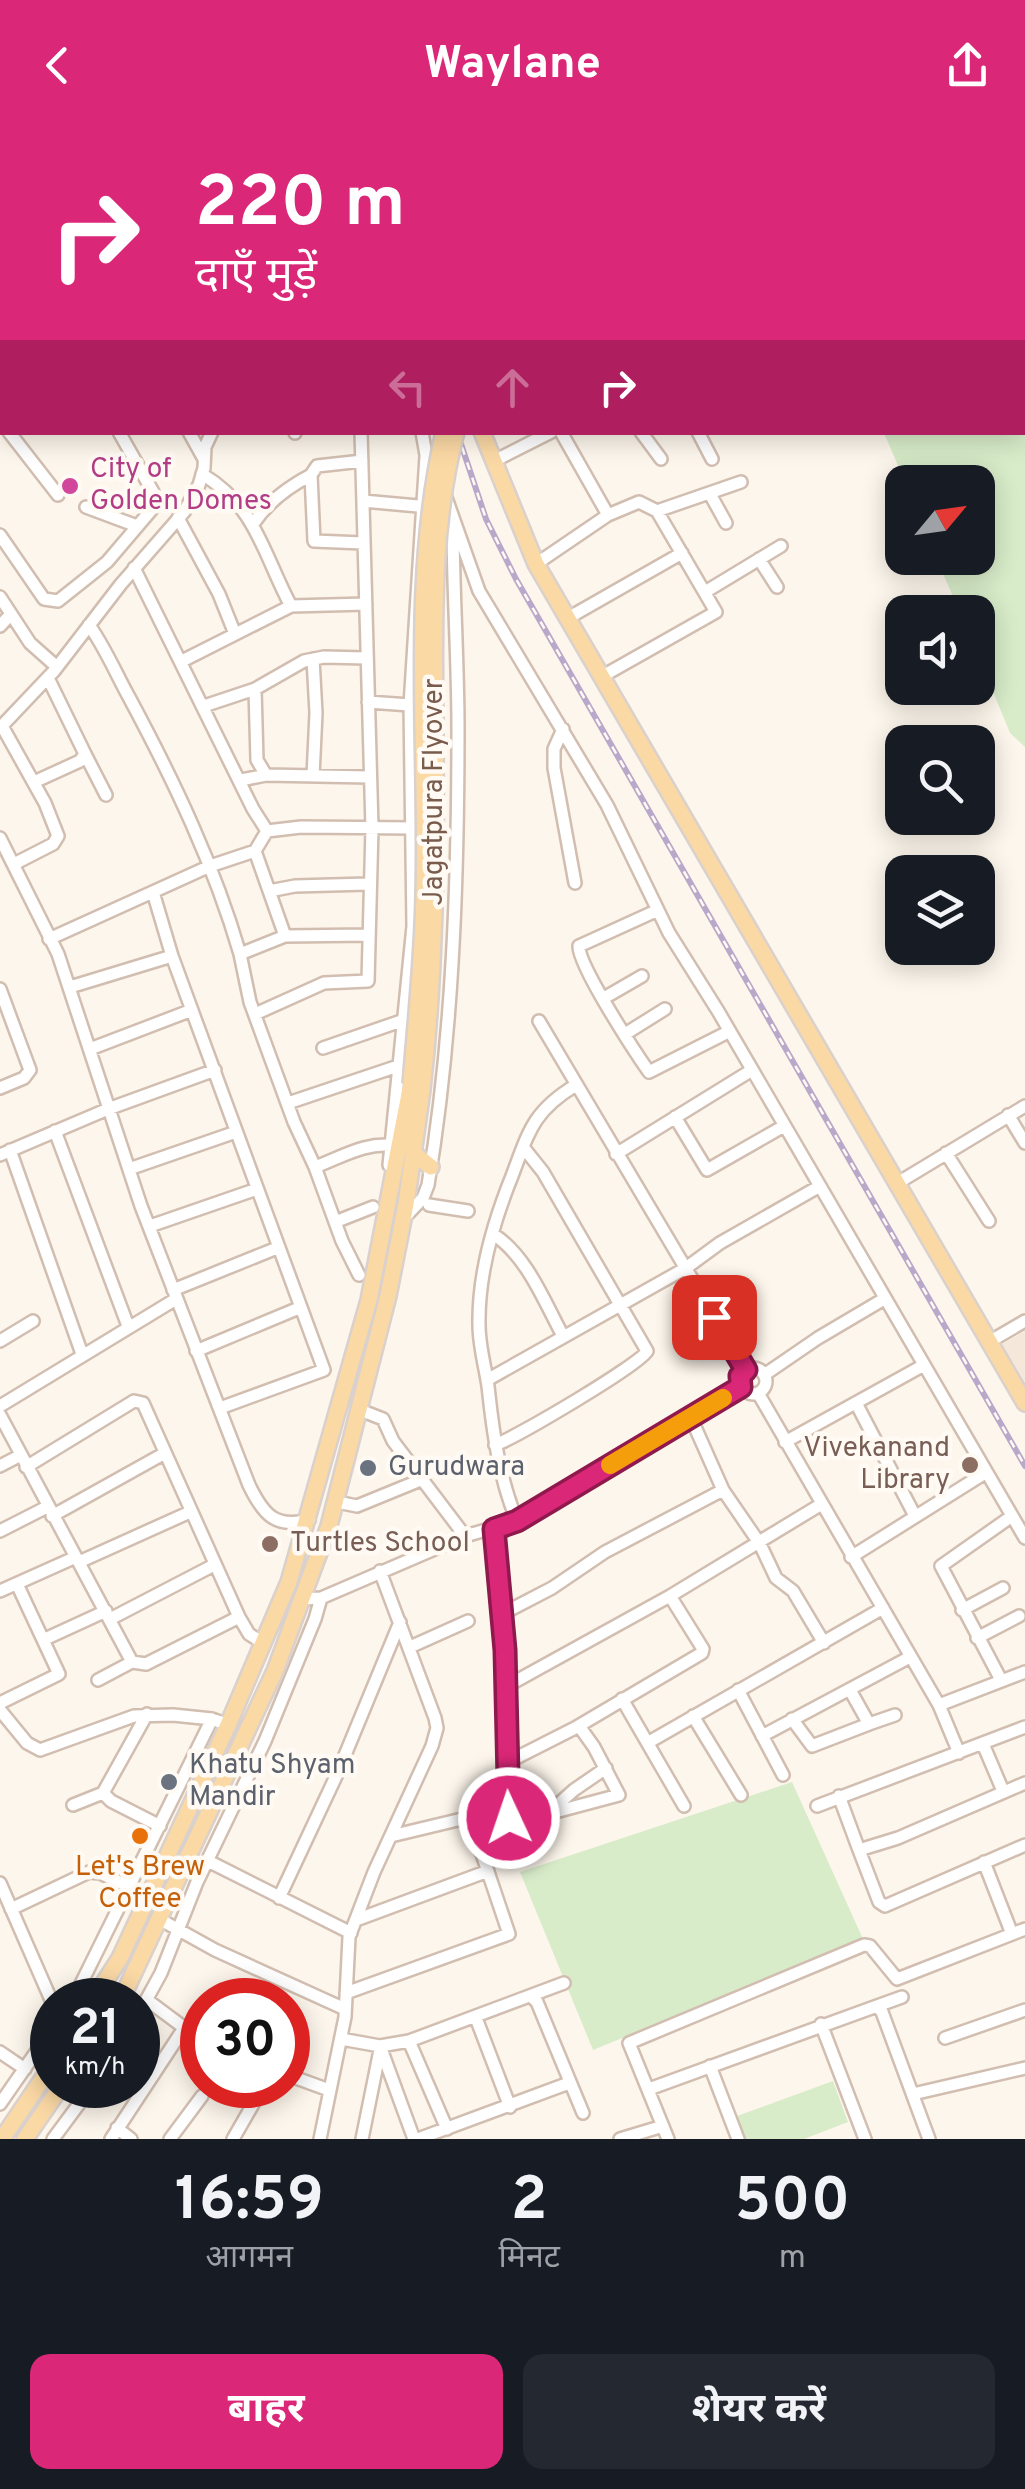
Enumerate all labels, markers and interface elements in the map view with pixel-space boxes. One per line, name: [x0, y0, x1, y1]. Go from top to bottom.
text: Waylane: [424, 37, 601, 94]
icon: back: [30, 38, 85, 93]
icon: share: [940, 38, 995, 93]
text: 220 m: [195, 162, 405, 251]
icon: right: [30, 170, 160, 300]
text: दाएँ मुड़ें: [195, 249, 317, 306]
icon: left: [380, 360, 435, 415]
icon: ahead: [485, 360, 540, 415]
icon: right: [590, 360, 645, 415]
place label: City of Golden Domes: [90, 452, 272, 520]
north arrow: [885, 465, 995, 575]
map controls: [885, 465, 995, 965]
marker: City of Golden Domes: [59, 475, 81, 497]
button: sound: [885, 595, 995, 705]
street label: Jagatpura Flyover: [417, 678, 453, 906]
button: search: [885, 725, 995, 835]
button: layers: [885, 855, 995, 965]
pin: [672, 1275, 757, 1360]
icon: arrive: [687, 1290, 742, 1345]
place label: Vivekanand Library: [803, 1431, 950, 1499]
place label: Gurudwara: [388, 1450, 525, 1486]
marker: Vivekanand Library: [959, 1454, 981, 1476]
marker: Gurudwara: [357, 1457, 379, 1479]
place label: Turtles School: [290, 1526, 470, 1562]
marker: Turtles School: [259, 1533, 281, 1555]
place label: Khatu Shyam Mandir: [189, 1748, 355, 1816]
position arrow: [457, 1766, 561, 1870]
marker: Khatu Shyam Mandir: [158, 1771, 180, 1793]
marker: Let's Brew Coffee: [129, 1825, 151, 1847]
place label: Let's Brew Coffee: [75, 1850, 205, 1918]
speed limit sign: 30: [180, 1978, 310, 2108]
text: 21: [70, 1999, 120, 2062]
text: km/h: [65, 2052, 125, 2084]
text: 16:59: [175, 2165, 324, 2241]
text: 2: [511, 2165, 548, 2241]
text: 500: [735, 2166, 850, 2242]
text: आगमन: [205, 2239, 293, 2279]
text: मिनट: [499, 2239, 560, 2279]
text: m: [779, 2239, 806, 2279]
button: बाहर: [30, 2354, 503, 2469]
button: शेयर करें: [523, 2354, 995, 2469]

